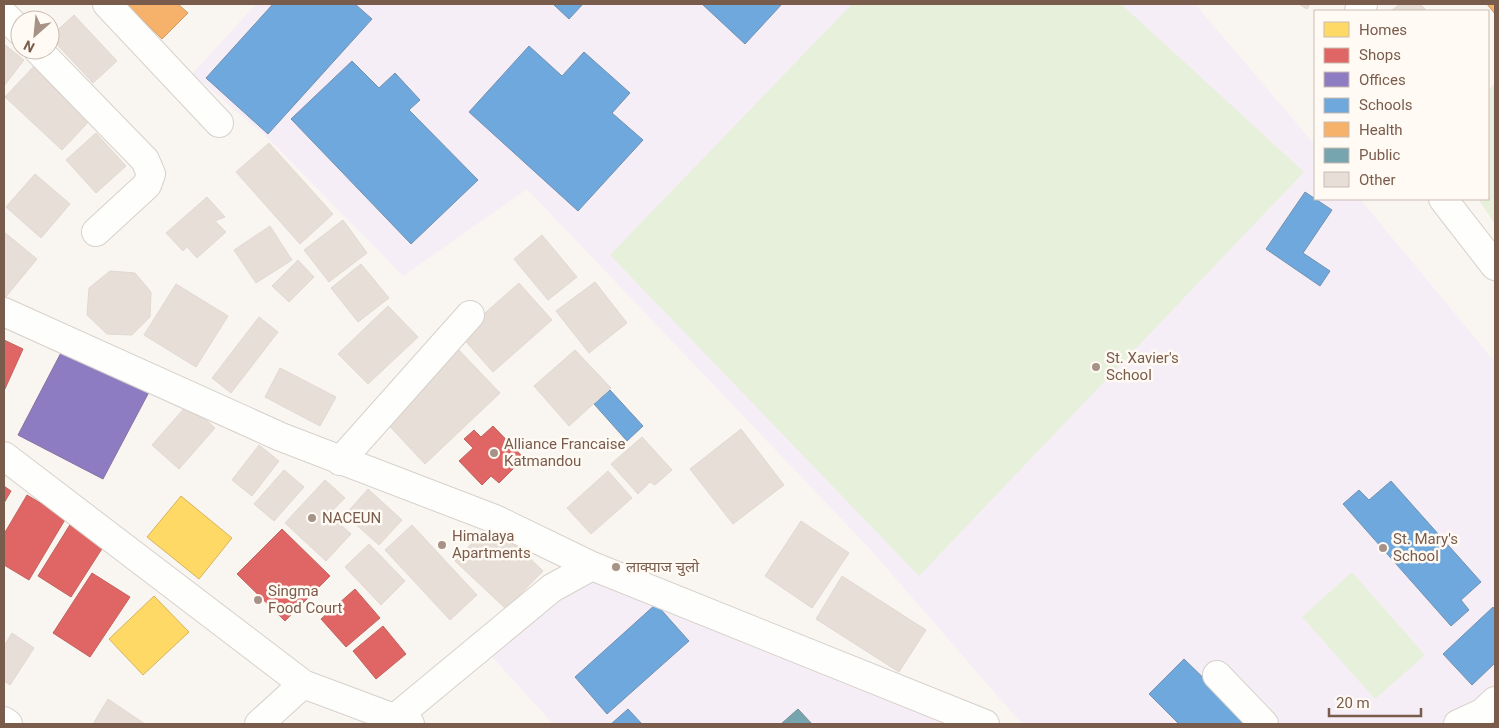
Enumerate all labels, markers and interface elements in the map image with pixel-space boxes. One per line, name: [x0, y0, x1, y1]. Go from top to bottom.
north arrow: [10, 10, 60, 60]
legend: [1314, 10, 1489, 200]
text: Homes: [1359, 21, 1407, 39]
text: N: [21, 37, 37, 56]
text: Shops: [1359, 46, 1401, 64]
text: Offices: [1359, 71, 1406, 89]
text: Schools: [1359, 96, 1413, 114]
text: Health: [1359, 121, 1403, 139]
text: Public: [1359, 146, 1400, 164]
text: Other: [1359, 171, 1396, 189]
place label: St. Xavier's School: [1106, 349, 1179, 384]
marker: St. Xavier's School: [1090, 361, 1102, 373]
place label: Alliance Francaise Katmandou: [504, 435, 625, 470]
marker: Alliance Francaise Katmandou: [488, 447, 500, 459]
place label: NACEUN: [322, 509, 381, 527]
marker: NACEUN: [306, 512, 318, 524]
place label: Himalaya Apartments: [452, 527, 531, 562]
place label: St. Mary's School: [1393, 530, 1458, 565]
marker: Himalaya Apartments: [436, 539, 448, 551]
marker: St. Mary's School: [1377, 542, 1389, 554]
place label: लाक्पाज चुलो: [626, 558, 700, 577]
marker: लाक्पाज चुलो: [610, 561, 622, 573]
place label: Singma Food Court: [268, 582, 342, 617]
marker: Singma Food Court: [252, 594, 264, 606]
scale bar: [1329, 686, 1422, 718]
text: 20 m: [1336, 694, 1370, 712]

